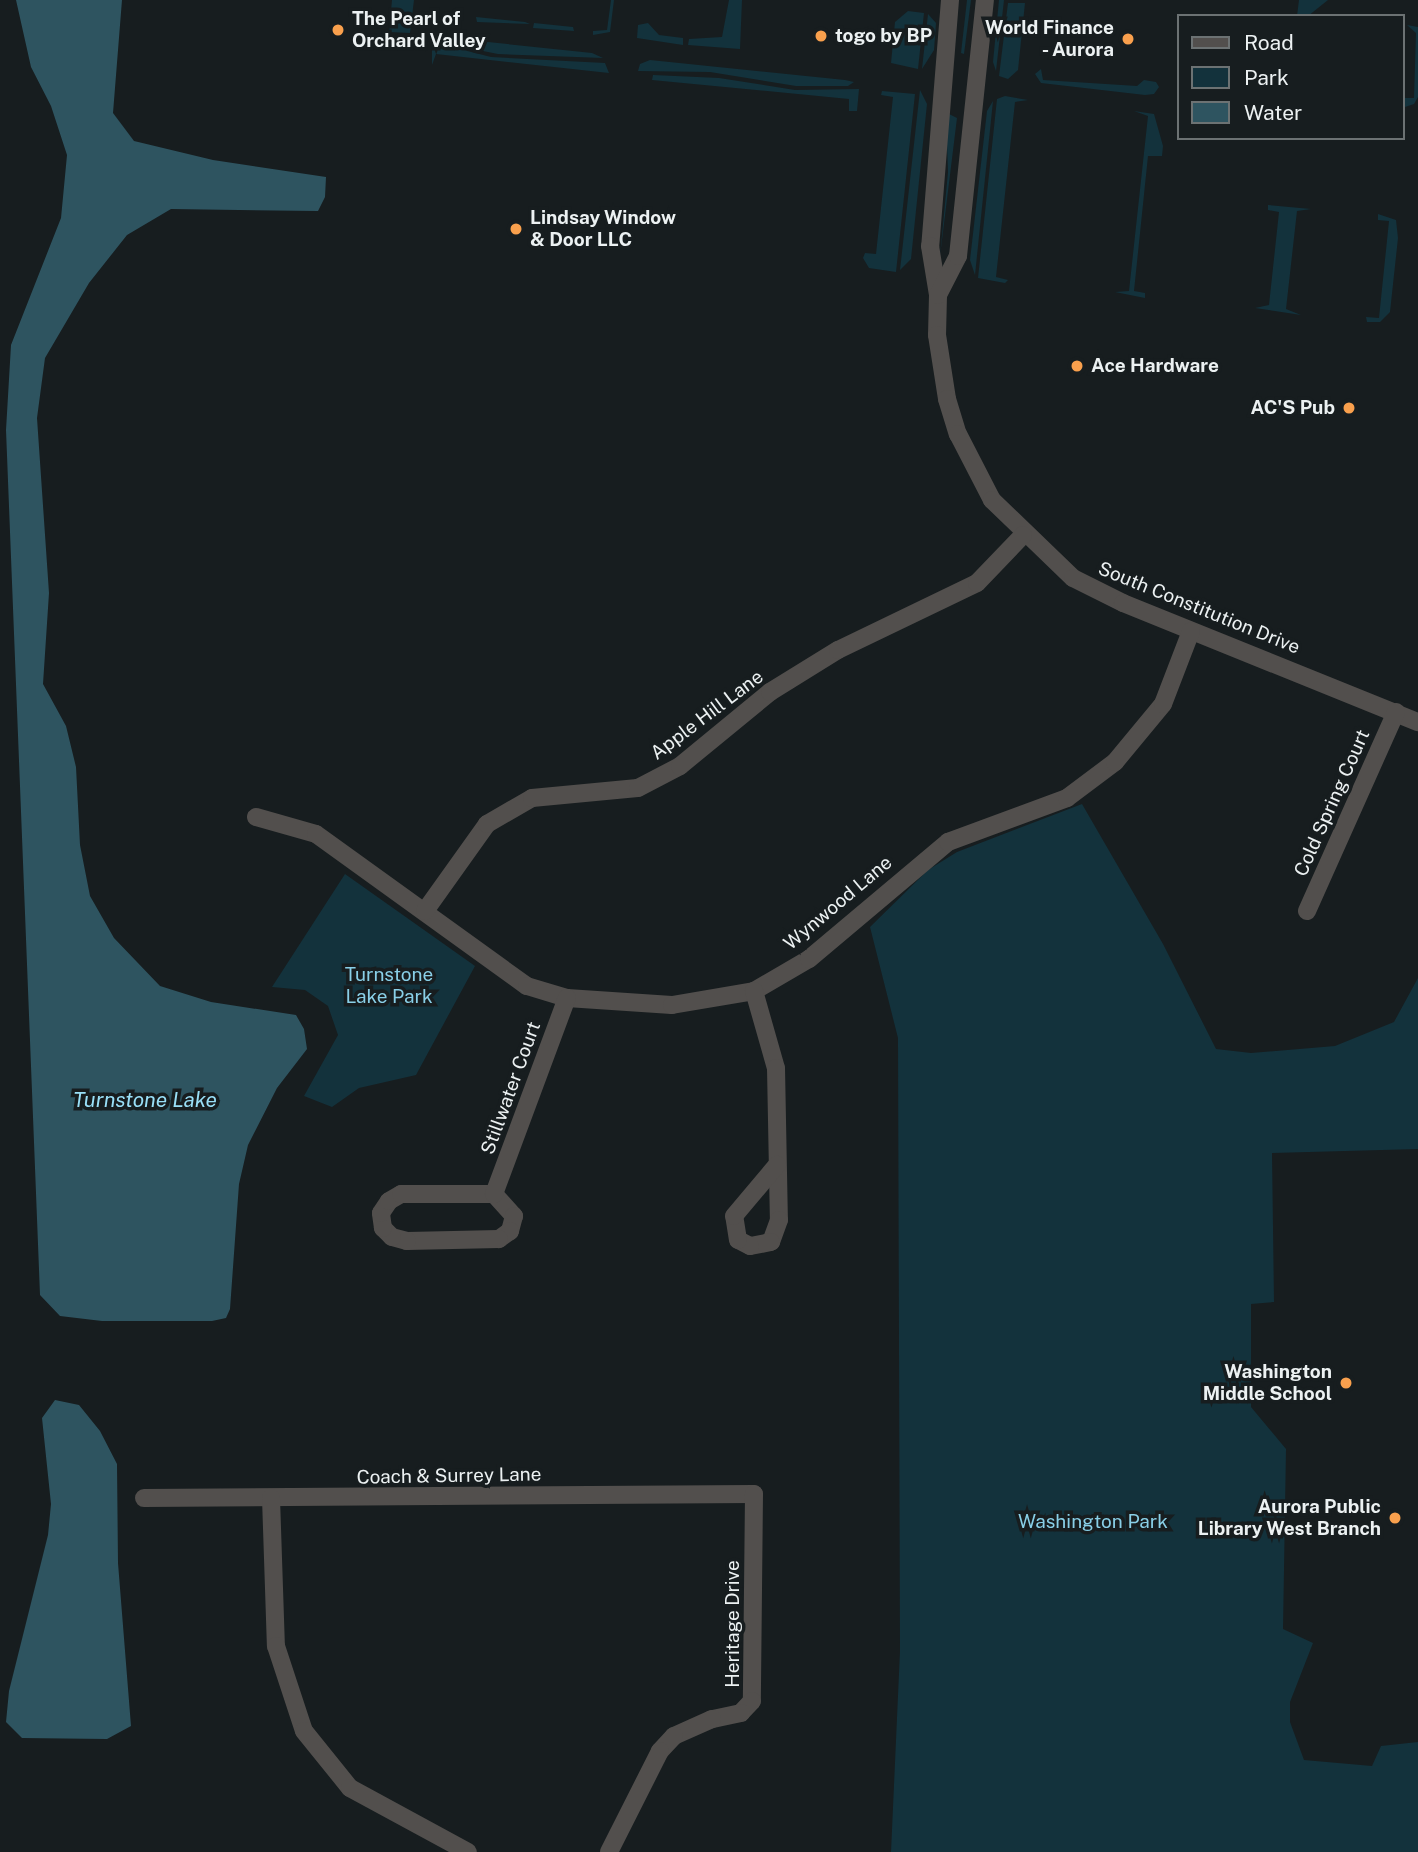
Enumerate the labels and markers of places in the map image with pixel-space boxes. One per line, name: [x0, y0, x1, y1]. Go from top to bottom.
place label: The Pearl of Orchard Valley: [352, 8, 486, 52]
place label: World Finance - Aurora: [985, 17, 1114, 61]
marker: The Pearl of Orchard Valley: [330, 22, 346, 38]
place label: togo by BP: [835, 25, 932, 47]
marker: togo by BP: [813, 28, 829, 44]
marker: World Finance - Aurora: [1120, 31, 1136, 47]
place label: Lindsay Window & Door LLC: [530, 207, 676, 251]
marker: Lindsay Window & Door LLC: [508, 221, 524, 237]
place label: Ace Hardware: [1091, 355, 1219, 377]
marker: Ace Hardware: [1069, 358, 1085, 374]
place label: AC'S Pub: [1251, 397, 1335, 419]
marker: AC'S Pub: [1341, 400, 1357, 416]
place label: Washington Middle School: [1203, 1361, 1332, 1405]
marker: Washington Middle School: [1338, 1375, 1354, 1391]
place label: Aurora Public Library West Branch: [1197, 1496, 1381, 1540]
marker: Aurora Public Library West Branch: [1387, 1510, 1403, 1526]

